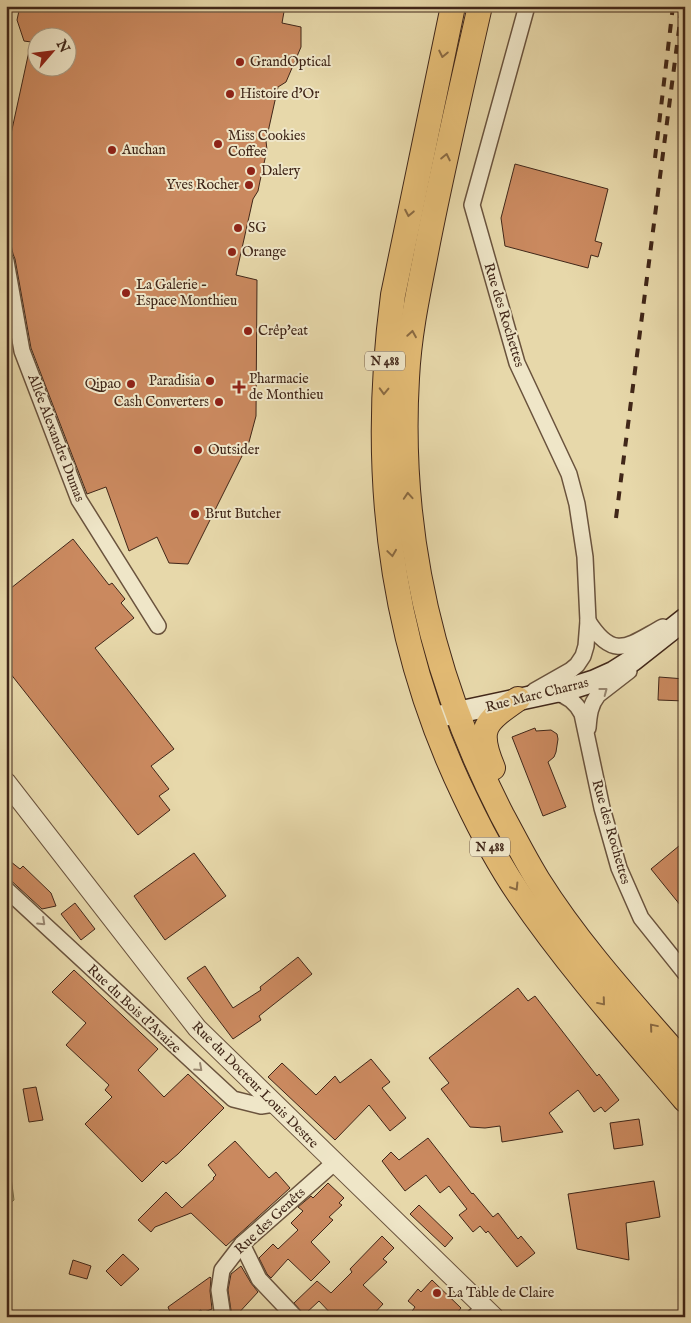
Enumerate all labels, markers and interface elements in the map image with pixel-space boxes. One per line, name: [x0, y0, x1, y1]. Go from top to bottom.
north arrow: [28, 28, 78, 78]
text: N: [51, 36, 73, 56]
one-way arrow: [438, 49, 449, 58]
place label: GrandOptical: [250, 53, 331, 71]
marker: GrandOptical: [234, 56, 246, 68]
place label: Histoire d'Or: [240, 85, 319, 103]
marker: Histoire d'Or: [224, 88, 236, 100]
place label: Miss Cookies Coffee: [228, 127, 305, 161]
marker: Miss Cookies Coffee: [212, 138, 224, 150]
place label: Auchan: [121, 141, 166, 159]
marker: Auchan: [106, 144, 118, 156]
one-way arrow: [440, 153, 451, 162]
place label: Dalery: [261, 162, 301, 180]
marker: Dalery: [245, 165, 257, 177]
place label: Yves Rocher: [166, 176, 239, 194]
marker: Yves Rocher: [243, 179, 255, 191]
one-way arrow: [404, 208, 415, 217]
place label: SG: [248, 219, 267, 237]
marker: SG: [232, 222, 244, 234]
place label: Orange: [242, 243, 287, 261]
marker: Orange: [226, 246, 238, 258]
street label: Rue des Rochettes: [480, 261, 528, 369]
place label: La Galerie - Espace Monthieu: [136, 276, 237, 310]
marker: La Galerie - Espace Monthieu: [120, 287, 132, 299]
place label: Crêp'eat: [258, 322, 308, 340]
marker: Crêp'eat: [242, 325, 254, 337]
one-way arrow: [406, 330, 416, 338]
road number: N 488: [365, 352, 405, 371]
place label: Pharmacie de Monthieu: [249, 370, 324, 404]
street label: Allée Alexandre Dumas: [23, 371, 89, 504]
place label: Paradisia: [149, 372, 201, 390]
place label: Qipao: [85, 375, 121, 393]
marker: Paradisia: [204, 375, 216, 387]
marker: Qipao: [125, 378, 137, 390]
marker: Pharmacie de Monthieu: [233, 381, 245, 393]
one-way arrow: [379, 387, 389, 395]
place label: Cash Converters: [114, 393, 209, 411]
marker: Cash Converters: [213, 396, 225, 408]
place label: Outsider: [208, 441, 259, 459]
marker: Outsider: [192, 444, 204, 456]
one-way arrow: [403, 492, 414, 500]
place label: Brut Butcher: [205, 505, 281, 523]
marker: Brut Butcher: [189, 508, 201, 520]
one-way arrow: [386, 549, 397, 557]
street label: Rue Marc Charras: [484, 673, 590, 716]
one-way arrow: [598, 688, 608, 697]
street label: Rue des Rochettes: [587, 778, 635, 887]
road number: N 488: [470, 838, 510, 856]
one-way arrow: [508, 881, 518, 890]
one-way arrow: [36, 916, 45, 925]
street label: Rue du Bois d'Avaize: [83, 961, 185, 1058]
one-way arrow: [597, 996, 606, 1005]
street label: Rue du Docteur Louis Destre: [188, 1018, 323, 1153]
one-way arrow: [650, 1024, 659, 1033]
one-way arrow: [194, 1063, 203, 1072]
street label: Rue des Genêts: [231, 1184, 309, 1258]
place label: La Table de Claire: [447, 1284, 555, 1302]
marker: La Table de Claire: [431, 1287, 443, 1299]

